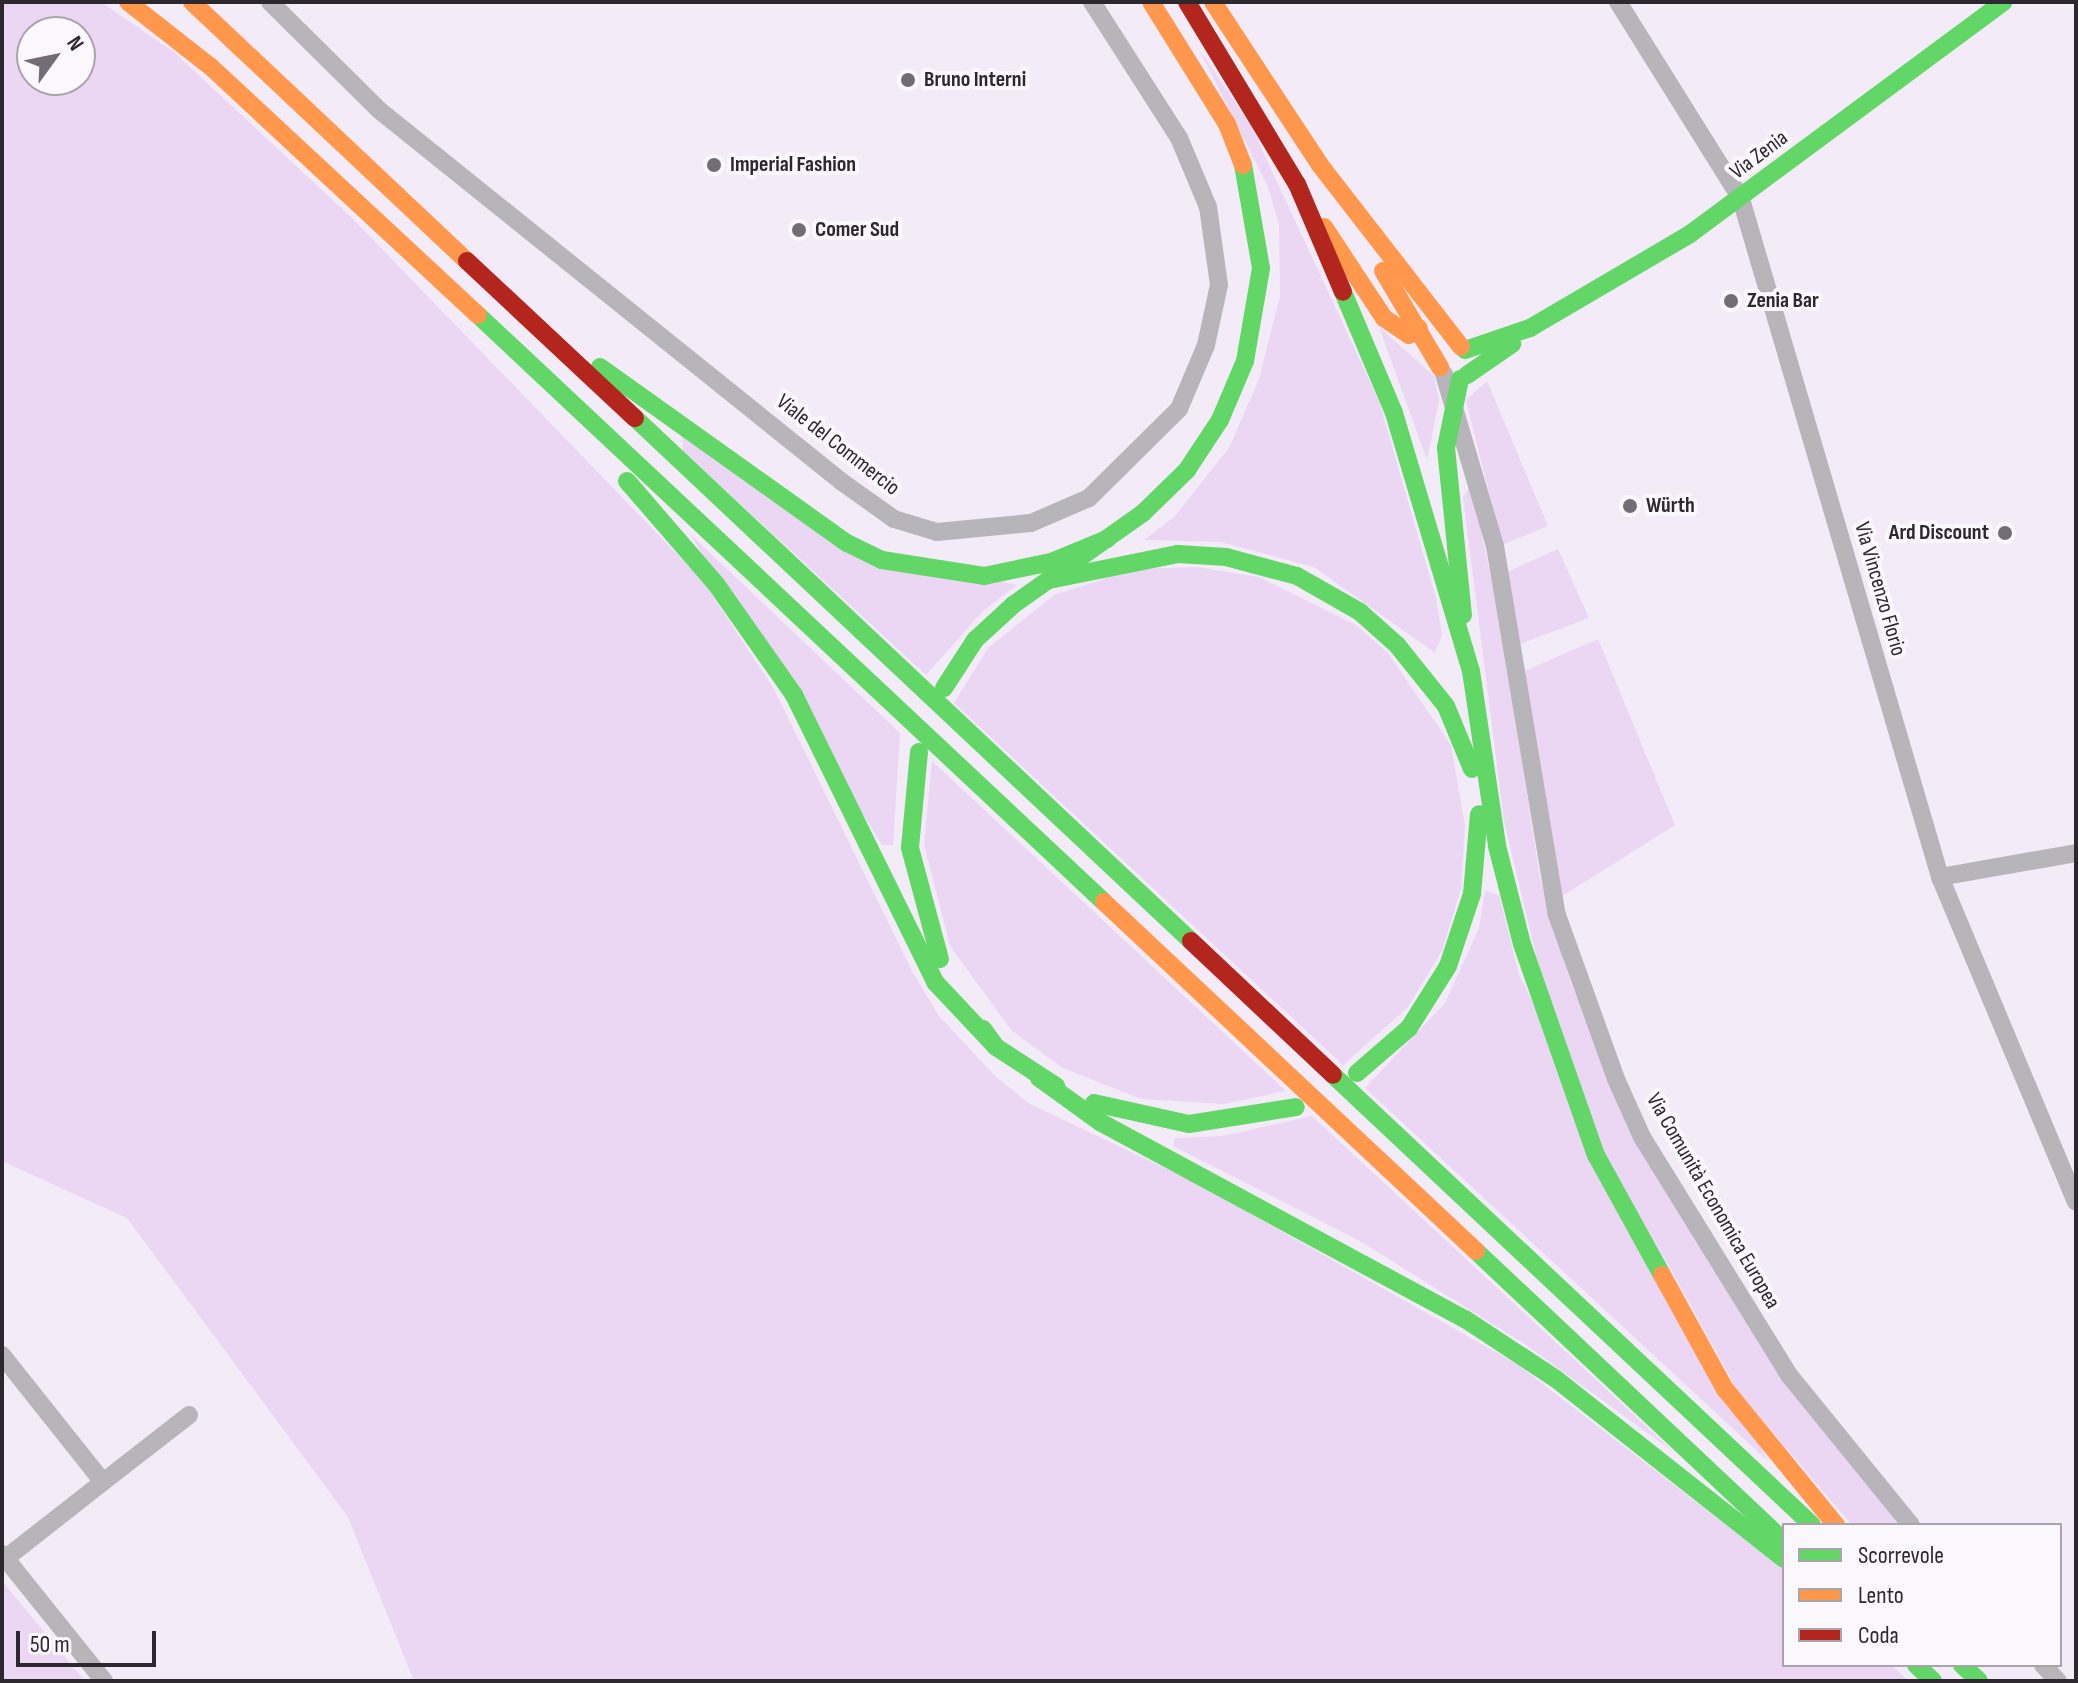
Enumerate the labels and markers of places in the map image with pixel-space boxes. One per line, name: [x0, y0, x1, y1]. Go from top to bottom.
place label: Bruno Interni: [924, 67, 1026, 93]
marker: Bruno Interni: [899, 71, 917, 89]
place label: Imperial Fashion: [730, 152, 856, 178]
marker: Imperial Fashion: [705, 156, 723, 174]
place label: Comer Sud: [815, 217, 899, 243]
marker: Comer Sud: [790, 221, 808, 239]
place label: Zenia Bar: [1747, 288, 1819, 314]
marker: Zenia Bar: [1722, 292, 1740, 310]
place label: Würth: [1646, 493, 1695, 519]
marker: Würth: [1621, 497, 1639, 515]
place label: Ard Discount: [1889, 520, 1989, 546]
marker: Ard Discount: [1996, 524, 2014, 542]

